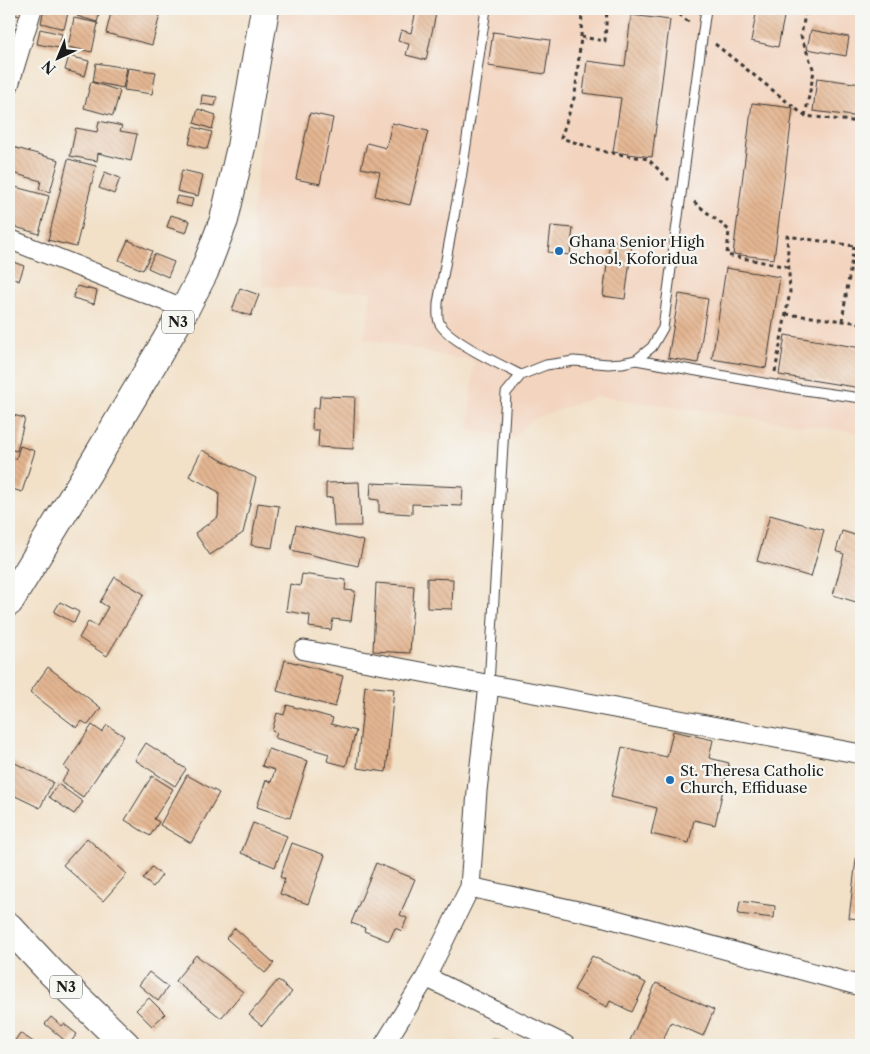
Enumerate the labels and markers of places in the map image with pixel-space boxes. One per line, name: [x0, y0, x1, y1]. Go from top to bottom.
place label: Ghana Senior High School, Koforidua: [569, 232, 705, 268]
marker: Ghana Senior High School, Koforidua: [553, 245, 565, 257]
place label: St. Theresa Catholic Church, Effiduase: [680, 761, 824, 797]
marker: St. Theresa Catholic Church, Effiduase: [664, 774, 676, 786]

